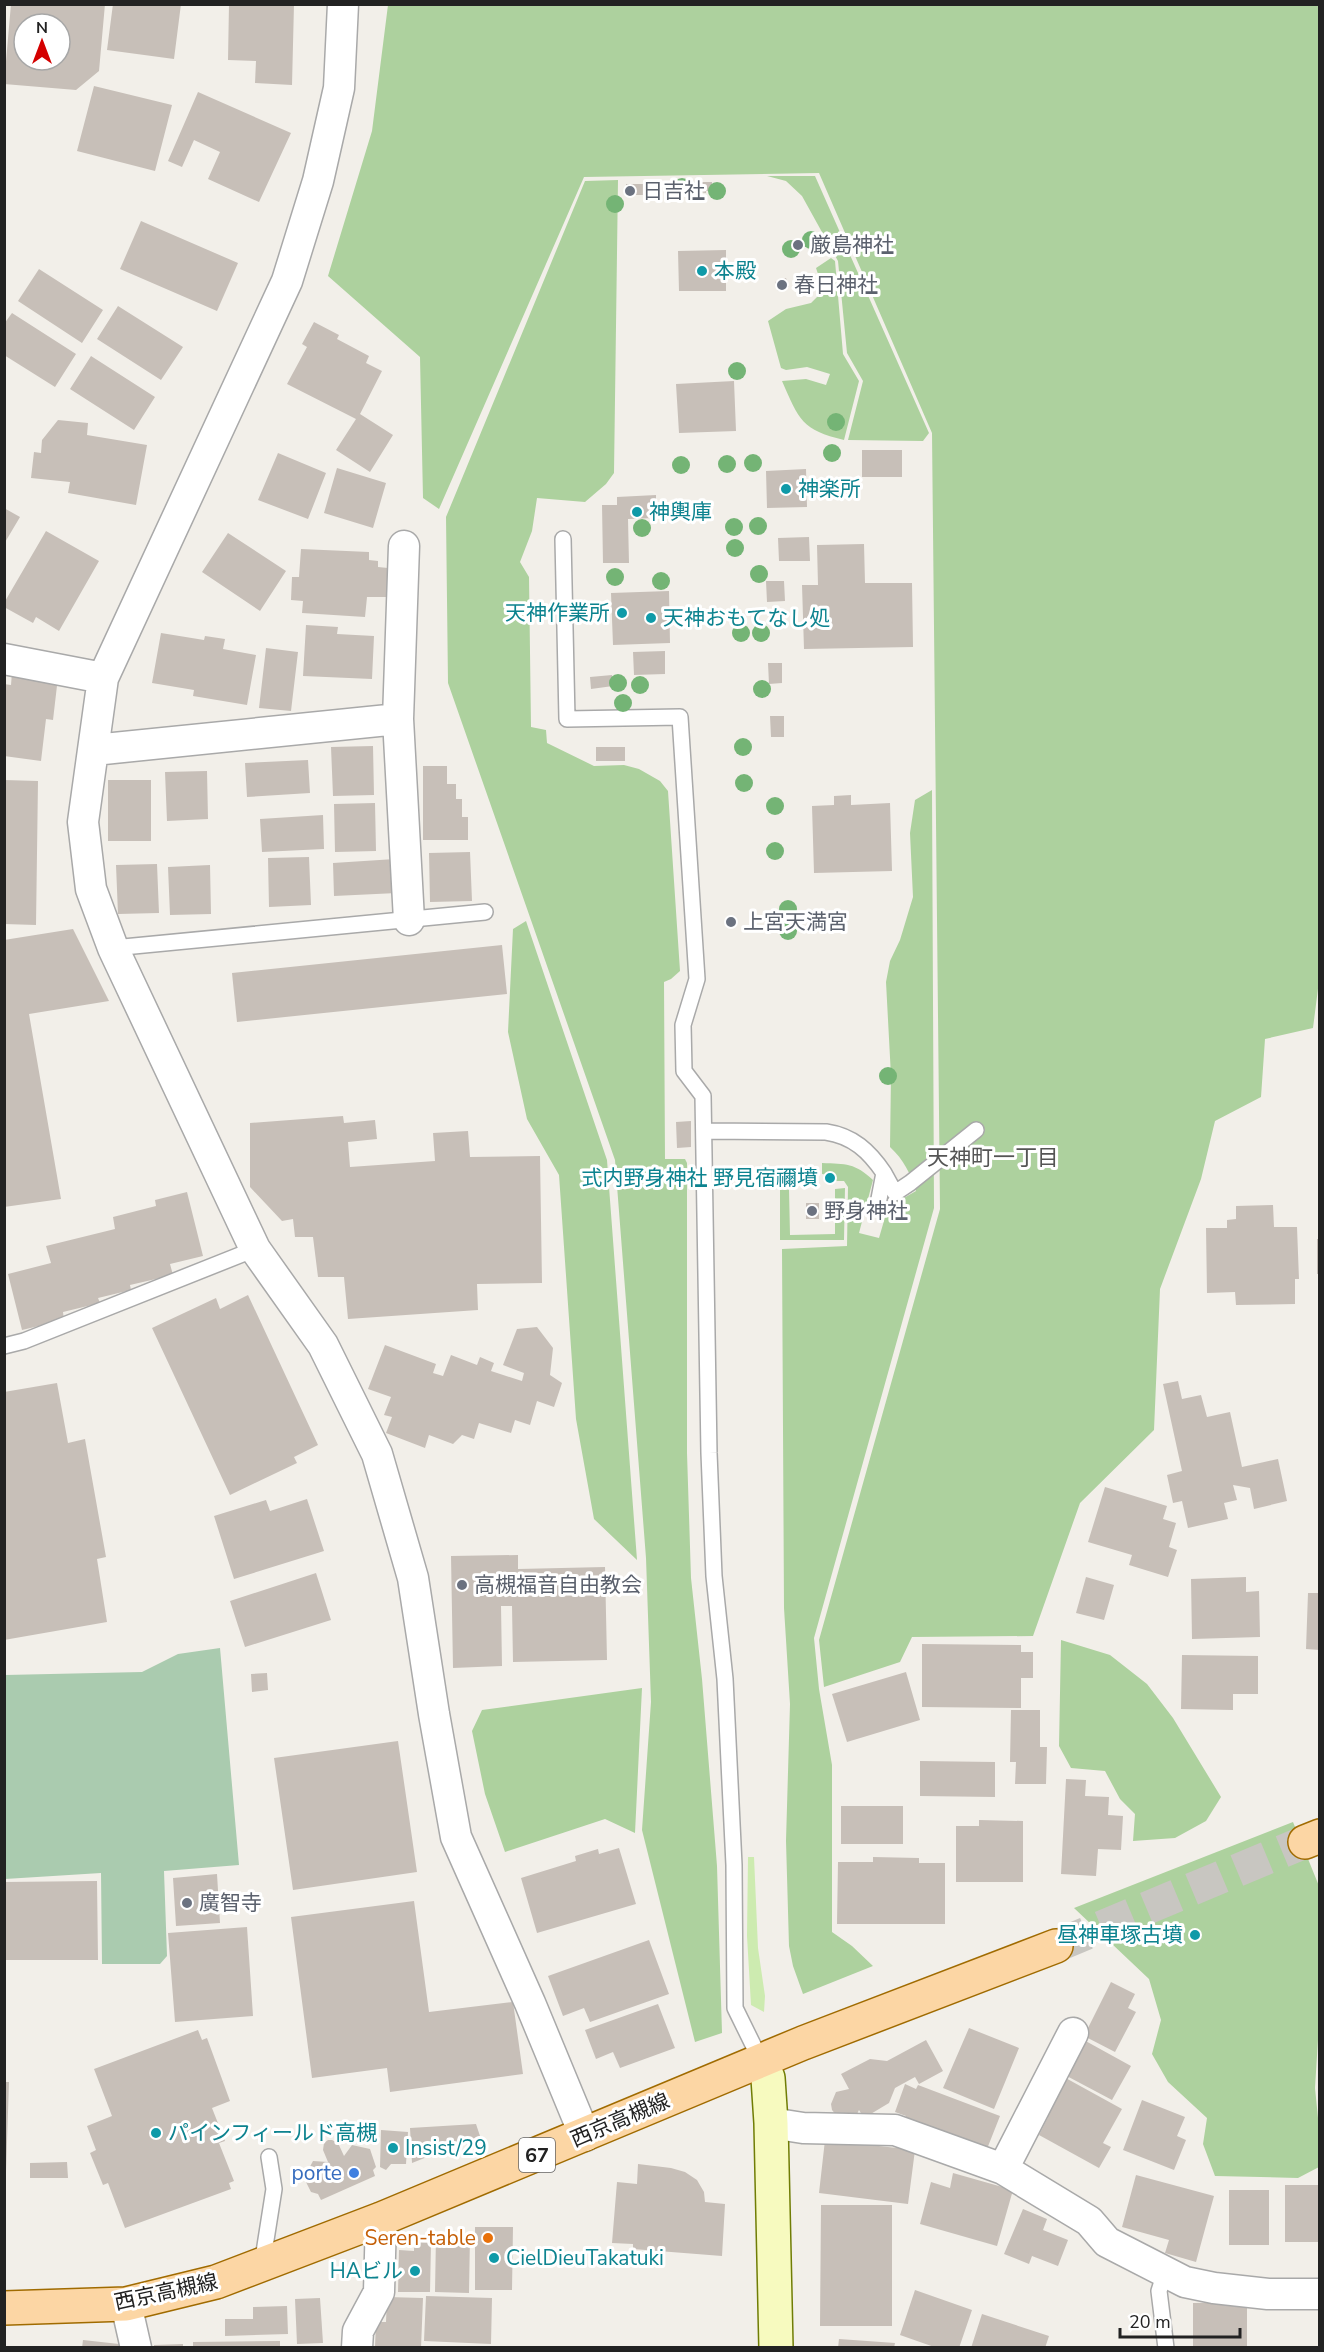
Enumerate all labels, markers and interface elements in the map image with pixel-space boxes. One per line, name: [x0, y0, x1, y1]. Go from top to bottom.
north arrow: [12, 12, 72, 72]
text: N: [36, 17, 48, 39]
place label: 日吉社: [642, 177, 705, 205]
marker: 日吉社: [623, 184, 637, 198]
place label: 厳島神社: [810, 231, 894, 259]
marker: 厳島神社: [791, 238, 805, 252]
place label: 本殿: [714, 257, 756, 285]
marker: 本殿: [695, 264, 709, 278]
place label: 春日神社: [794, 271, 878, 299]
marker: 春日神社: [775, 278, 789, 292]
place label: 神楽所: [798, 475, 861, 503]
marker: 神楽所: [779, 482, 793, 496]
place label: 神輿庫: [649, 498, 712, 526]
marker: 神輿庫: [630, 505, 644, 519]
place label: 天神作業所: [505, 599, 610, 627]
place label: 天神おもてなし処: [663, 604, 830, 632]
marker: 天神作業所: [615, 606, 629, 620]
marker: 天神おもてなし処: [644, 611, 658, 625]
place label: 上宮天満宮: [743, 908, 848, 936]
marker: 上宮天満宮: [724, 915, 738, 929]
district label: 天神町一丁目: [927, 1143, 1059, 1173]
place label: 式内野身神社 野見宿禰墳: [582, 1164, 818, 1192]
marker: 式内野身神社 野見宿禰墳: [823, 1171, 837, 1185]
place label: 野身神社: [824, 1197, 908, 1225]
marker: 野身神社: [805, 1204, 819, 1218]
place label: 高槻福音自由教会: [474, 1571, 642, 1599]
marker: 高槻福音自由教会: [455, 1578, 469, 1592]
place label: 廣智寺: [199, 1889, 262, 1917]
marker: 廣智寺: [180, 1896, 194, 1910]
place label: 昼神車塚古墳: [1057, 1921, 1183, 1949]
marker: 昼神車塚古墳: [1188, 1928, 1202, 1942]
street label: 西京高槻線: [566, 2087, 674, 2153]
place label: パインフィールド高槻: [168, 2119, 377, 2147]
marker: パインフィールド高槻: [149, 2126, 163, 2140]
place label: Insist/29: [405, 2134, 487, 2162]
road number: 67: [519, 2138, 555, 2172]
marker: Insist/29: [386, 2141, 400, 2155]
place label: porte: [292, 2159, 342, 2187]
marker: porte: [347, 2166, 361, 2180]
place label: Seren-table: [365, 2224, 476, 2252]
marker: Seren-table: [481, 2231, 495, 2245]
place label: CielDieuTakatuki: [506, 2244, 664, 2272]
marker: CielDieuTakatuki: [487, 2251, 501, 2265]
place label: HAビル: [330, 2257, 403, 2285]
marker: HAビル: [408, 2264, 422, 2278]
street label: 西京高槻線: [112, 2267, 220, 2317]
scale bar: [1120, 2301, 1240, 2339]
text: 20 m: [1129, 2310, 1171, 2334]

